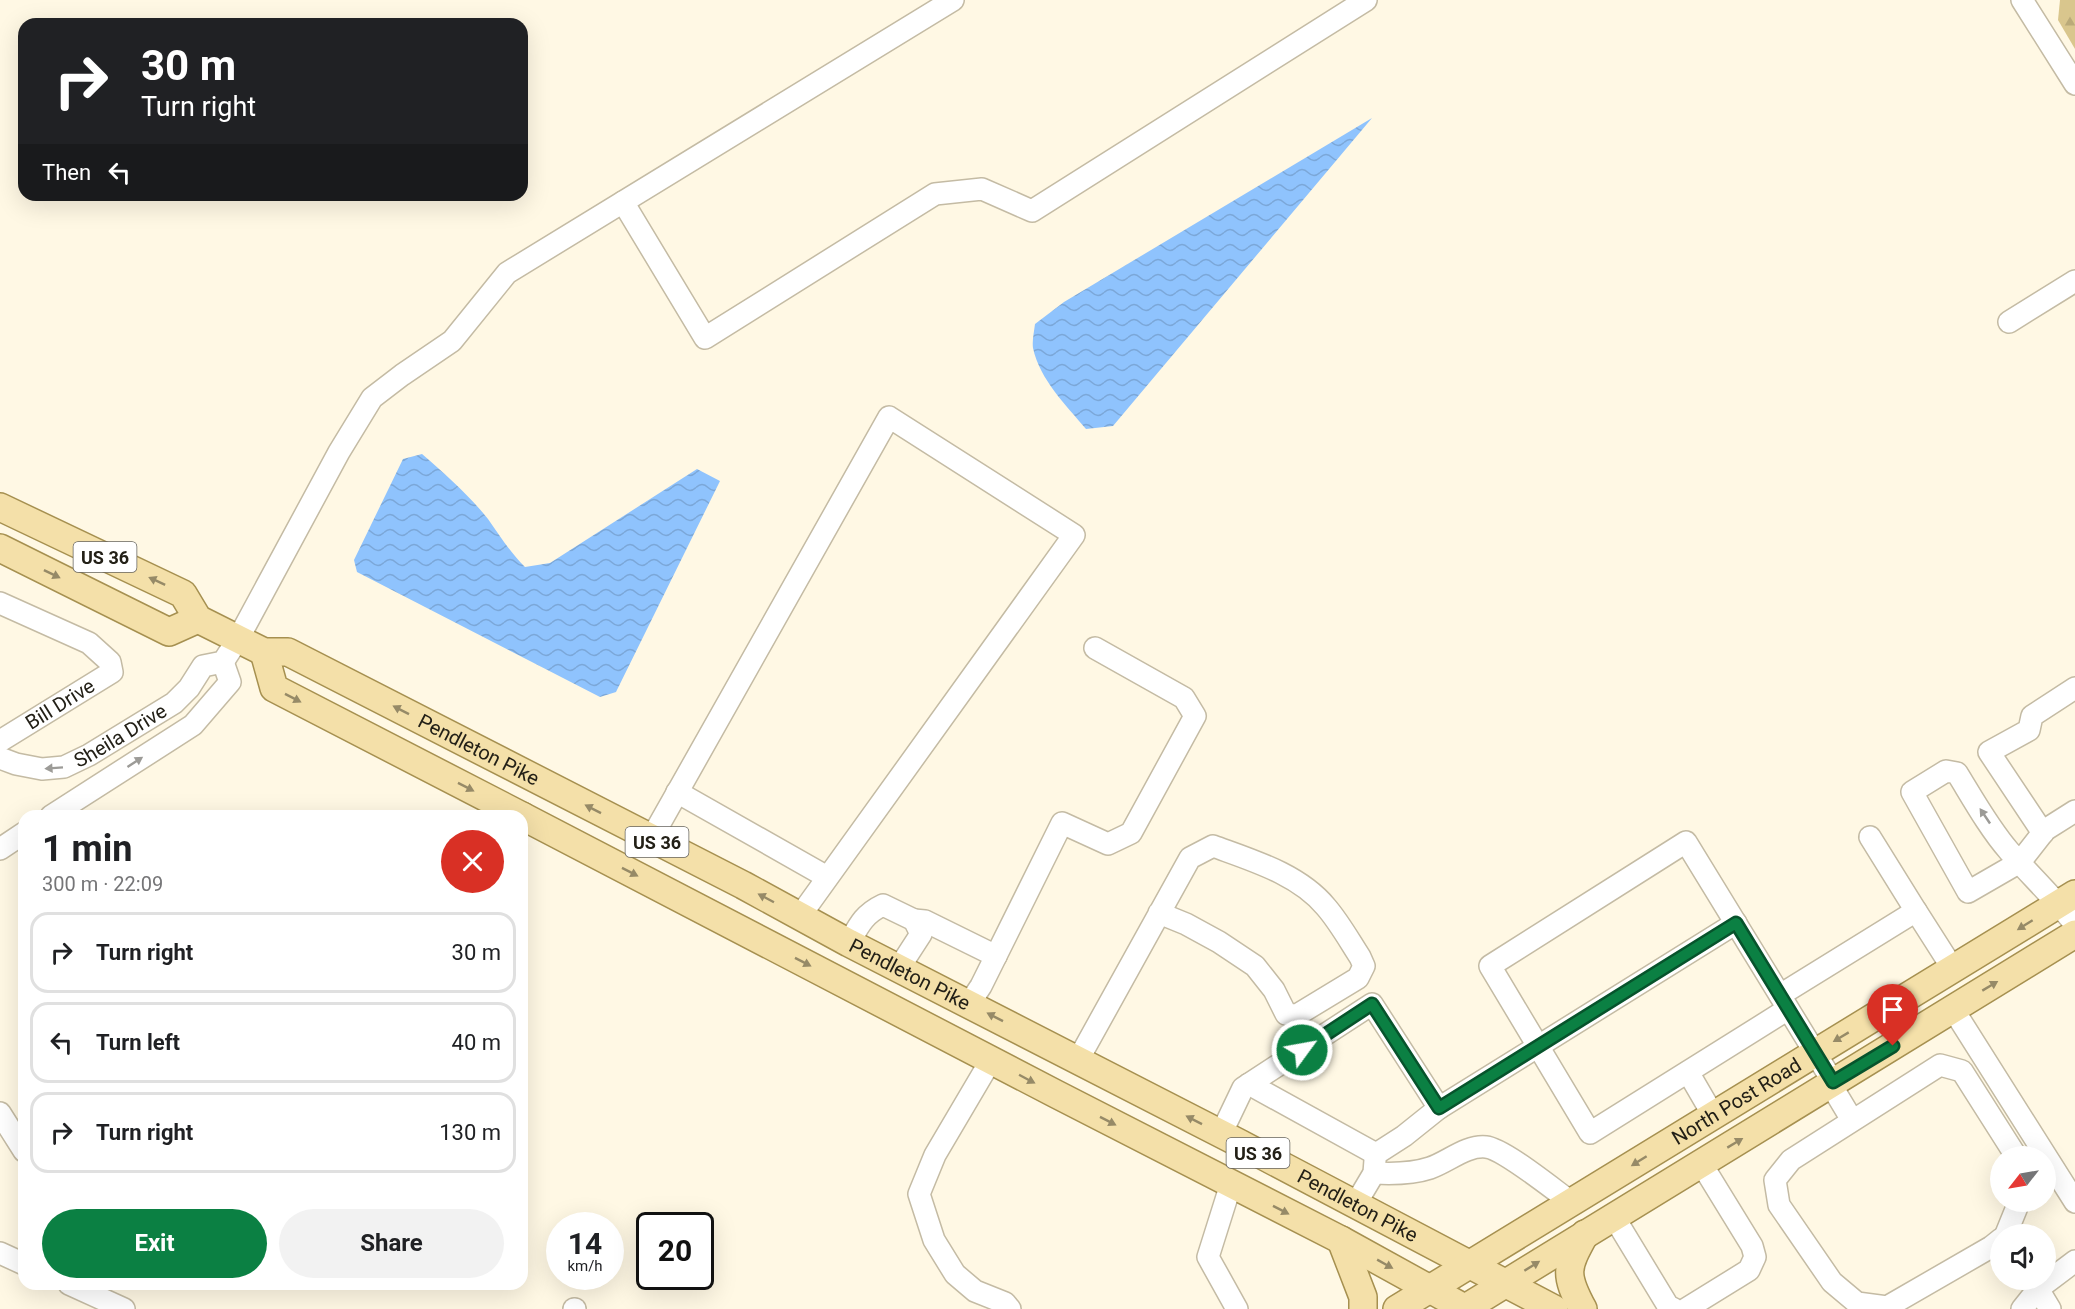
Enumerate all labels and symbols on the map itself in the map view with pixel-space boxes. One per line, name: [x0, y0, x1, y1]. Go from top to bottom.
road number: US 36: [74, 542, 136, 572]
one-way arrow: [44, 570, 61, 579]
one-way arrow: [148, 577, 165, 586]
street label: Bill Drive: [21, 673, 99, 735]
one-way arrow: [285, 693, 302, 703]
street label: Sheila Drive: [70, 699, 171, 772]
one-way arrow: [392, 705, 409, 715]
street label: Pendleton Pike: [414, 709, 543, 791]
one-way arrow: [127, 756, 143, 767]
one-way arrow: [44, 763, 63, 773]
one-way arrow: [458, 783, 475, 792]
one-way arrow: [584, 804, 601, 814]
one-way arrow: [1979, 807, 1990, 824]
road number: US 36: [626, 827, 688, 857]
one-way arrow: [622, 867, 639, 877]
one-way arrow: [757, 893, 775, 903]
one-way arrow: [2017, 919, 2033, 930]
street label: Pendleton Pike: [845, 933, 974, 1015]
one-way arrow: [795, 957, 812, 967]
one-way arrow: [1982, 980, 1998, 991]
pin: [1867, 984, 1918, 1046]
one-way arrow: [986, 1012, 1003, 1022]
position arrow: [1270, 1018, 1334, 1082]
one-way arrow: [1832, 1032, 1849, 1042]
street label: North Post Road: [1667, 1053, 1805, 1150]
one-way arrow: [1019, 1075, 1036, 1084]
one-way arrow: [1099, 1116, 1116, 1126]
one-way arrow: [1185, 1116, 1203, 1126]
one-way arrow: [1727, 1137, 1743, 1148]
road number: US 36: [1226, 1138, 1290, 1168]
north arrow: [1990, 1146, 2056, 1212]
one-way arrow: [1630, 1155, 1647, 1166]
street label: Pendleton Pike: [1293, 1164, 1422, 1247]
one-way arrow: [1273, 1205, 1290, 1214]
speed limit sign: 20: [636, 1212, 714, 1290]
one-way arrow: [1377, 1259, 1393, 1270]
one-way arrow: [1524, 1261, 1540, 1272]

